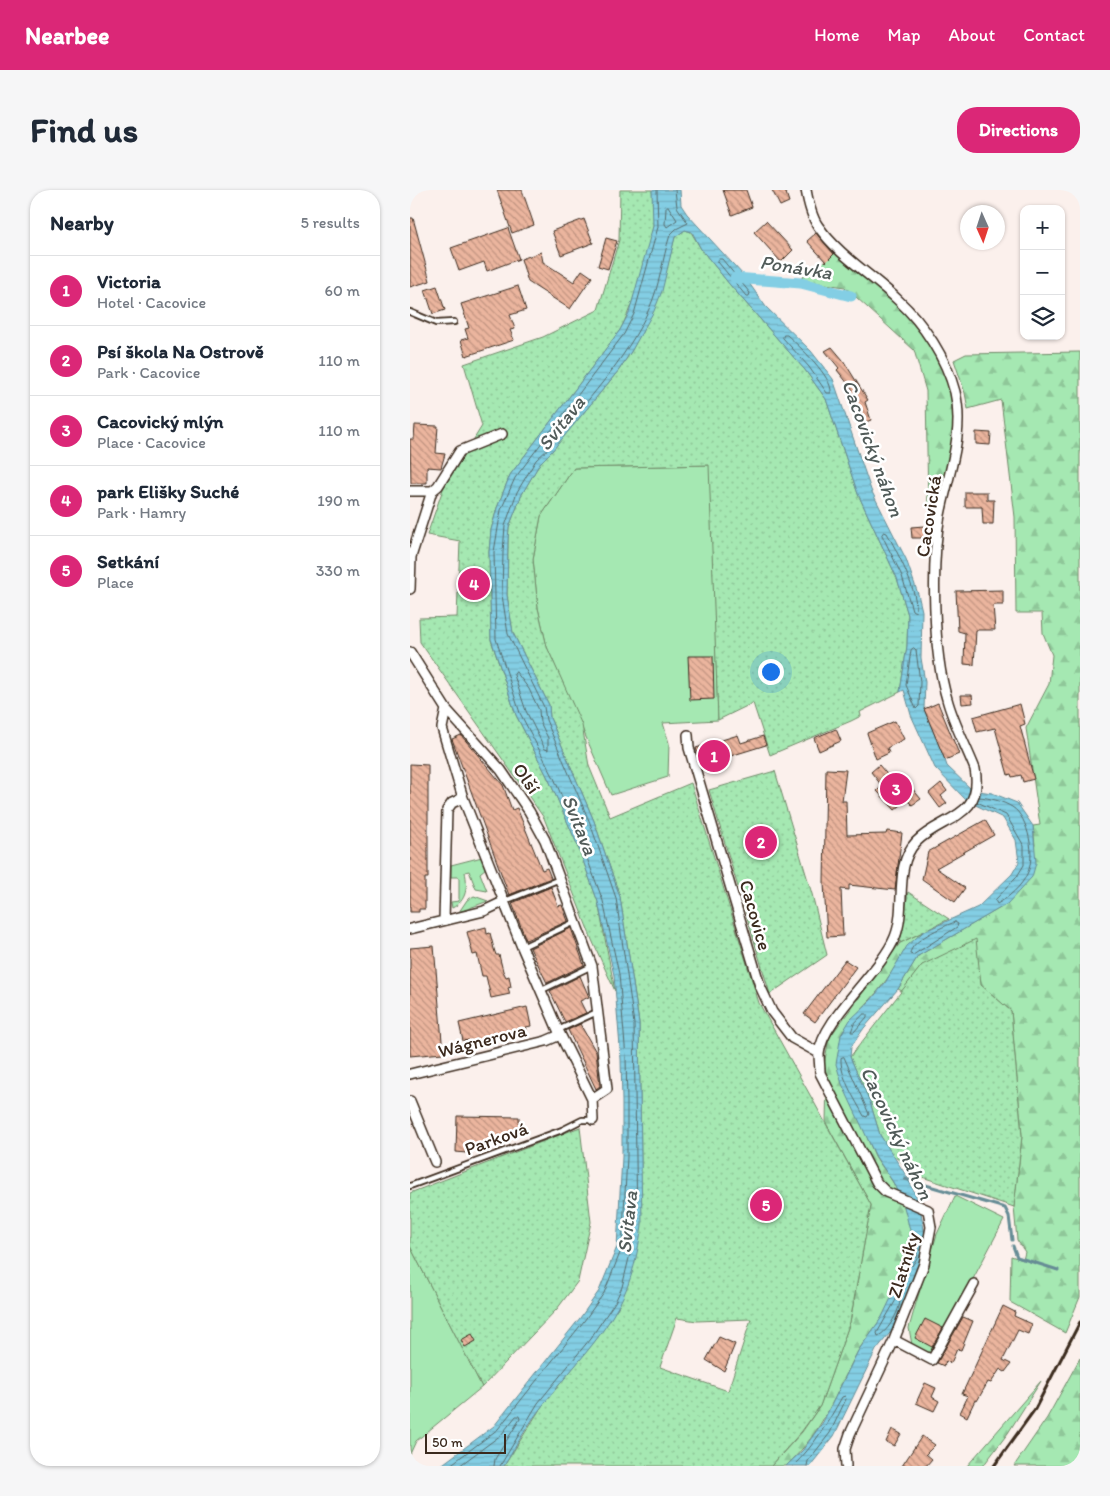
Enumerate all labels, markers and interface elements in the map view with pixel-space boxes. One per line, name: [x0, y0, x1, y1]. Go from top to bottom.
text: Nearbee: [25, 21, 109, 50]
text: Home: [814, 24, 860, 46]
text: Map: [888, 24, 921, 46]
text: About: [949, 24, 995, 46]
text: Contact: [1023, 24, 1085, 46]
button: Directions: [957, 107, 1080, 153]
text: Find us: [30, 109, 138, 151]
north arrow: [960, 205, 1005, 250]
map controls: [1020, 205, 1065, 340]
button: +: [1020, 205, 1065, 250]
text: Nearby: [50, 210, 114, 235]
text: 5 results: [300, 213, 360, 232]
water label: Ponávka: [758, 249, 835, 285]
button: −: [1020, 250, 1065, 295]
text: Victoria: [97, 270, 161, 293]
text: 1: [62, 281, 70, 300]
text: 60 m: [325, 281, 360, 300]
text: Hotel · Cacovice: [97, 293, 206, 312]
button: layers: [1020, 295, 1065, 340]
text: Psí škola Na Ostrově: [97, 340, 264, 363]
text: 2: [62, 351, 70, 370]
text: 110 m: [318, 351, 360, 370]
text: Park · Cacovice: [97, 363, 200, 382]
water label: Cacovický náhon: [837, 376, 909, 520]
water label: Svitava: [532, 390, 590, 455]
text: Cacovický mlýn: [97, 410, 224, 433]
text: 3: [62, 421, 70, 440]
text: 110 m: [318, 421, 360, 440]
text: Place · Cacovice: [97, 433, 206, 452]
street label: Cacovická: [911, 473, 946, 559]
text: park Elišky Suché: [97, 480, 239, 503]
text: 4: [61, 491, 71, 510]
text: 190 m: [317, 491, 360, 510]
text: Park · Hamry: [97, 503, 186, 522]
text: Setkání: [97, 550, 159, 573]
text: 5: [62, 561, 70, 580]
text: 330 m: [316, 561, 360, 580]
pin: 4: [458, 565, 490, 603]
text: Place: [97, 573, 134, 592]
your location: [758, 659, 784, 685]
pin: 1: [698, 737, 730, 775]
street label: Olší: [508, 758, 545, 798]
pin: 3: [880, 770, 912, 808]
water label: Svitava: [557, 791, 603, 859]
pin: 2: [745, 823, 777, 861]
street label: Cacovice: [735, 877, 777, 953]
street label: Wágnerova: [436, 1018, 529, 1063]
water label: Cacovický náhon: [856, 1063, 939, 1204]
street label: Parková: [461, 1116, 531, 1161]
pin: 5: [750, 1186, 782, 1224]
water label: Svitava: [612, 1189, 642, 1254]
street label: Zlatníky: [883, 1229, 924, 1301]
scale bar: [425, 1431, 506, 1454]
text: 50 m: [432, 1434, 463, 1451]

